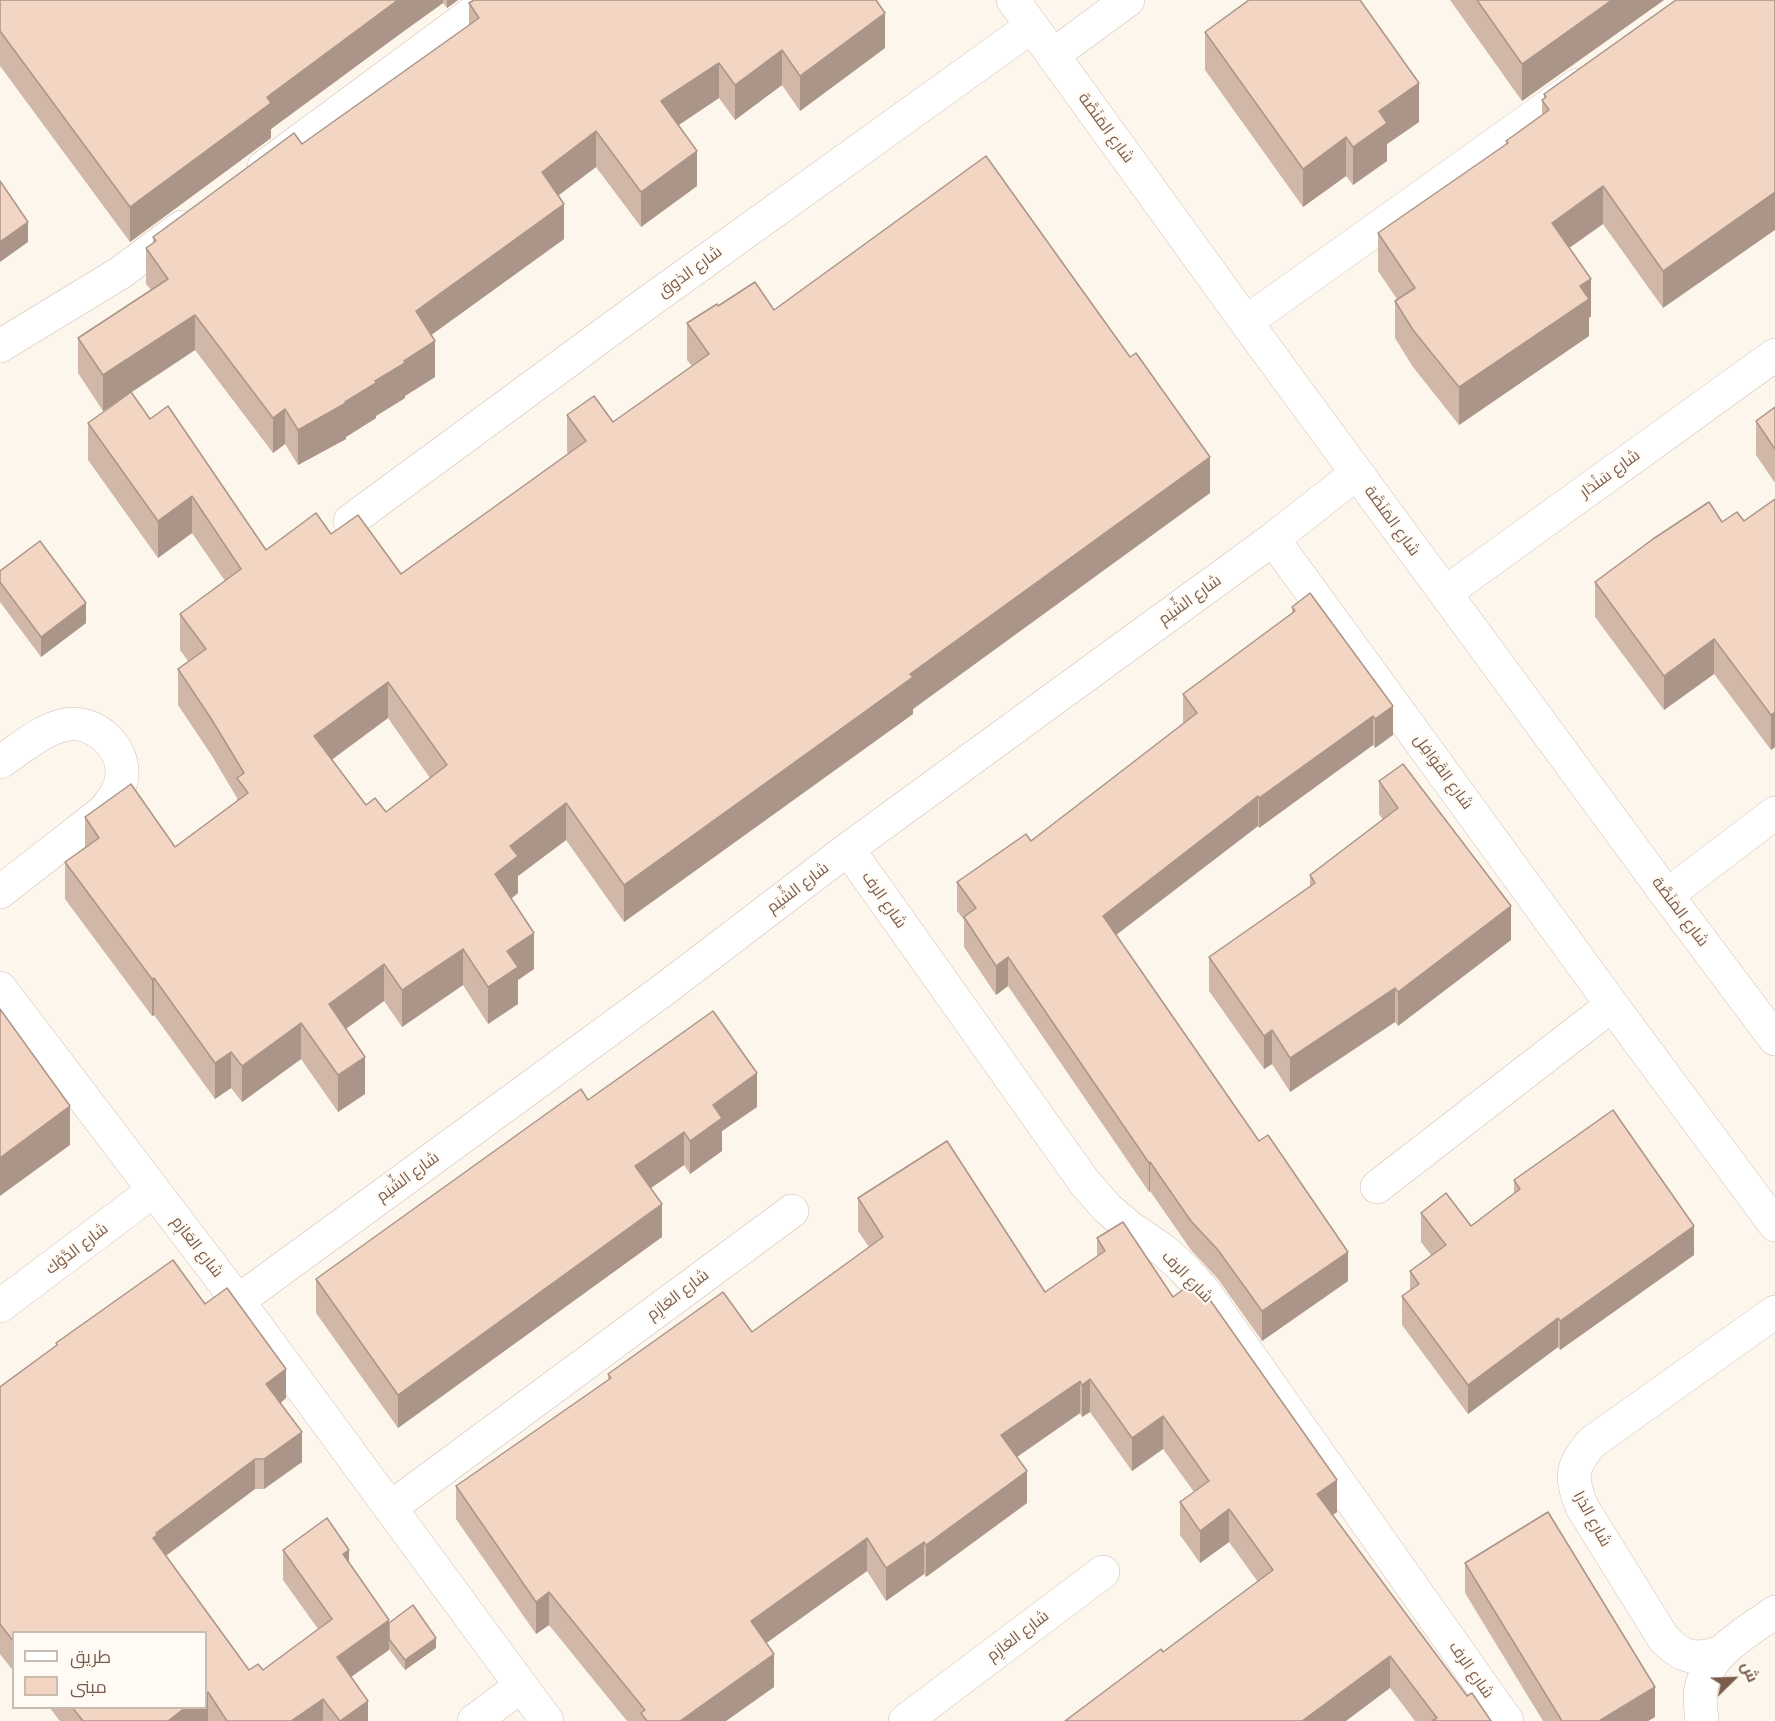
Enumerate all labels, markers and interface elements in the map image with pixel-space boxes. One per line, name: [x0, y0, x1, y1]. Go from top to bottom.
street label: شارع المَنَصَّة: [1074, 89, 1138, 167]
street label: شارع الذوق: [654, 242, 726, 302]
street label: شارع سَنْدَار: [1576, 446, 1644, 502]
street label: شارع المَنَصَّة: [1360, 482, 1424, 560]
street label: شارع الشِّيَم: [1155, 571, 1225, 629]
street label: شارع القَوَافِل: [1409, 731, 1477, 813]
street label: شارع الشِّيَم: [763, 858, 833, 918]
street label: شارع الرف: [858, 868, 910, 932]
street label: شارع المَنَصَّة: [1648, 873, 1712, 951]
street label: شارع الشِّيَم: [373, 1148, 443, 1206]
street label: شارع العَازِم: [167, 1212, 227, 1282]
street label: شارع الدَّوْك: [42, 1219, 112, 1279]
street label: شارع الرف: [1158, 1247, 1216, 1307]
street label: شارع العَازِم: [643, 1265, 713, 1325]
street label: شارع الذرا: [1569, 1488, 1615, 1550]
street label: شارع العَازِم: [983, 1606, 1053, 1666]
legend: [12, 1631, 207, 1709]
street label: شارع الرف: [1445, 1638, 1497, 1702]
text: طريق: [70, 1646, 111, 1668]
north arrow: [1703, 1649, 1763, 1709]
text: ش: [1737, 1659, 1763, 1685]
text: مبنى: [70, 1676, 107, 1698]

